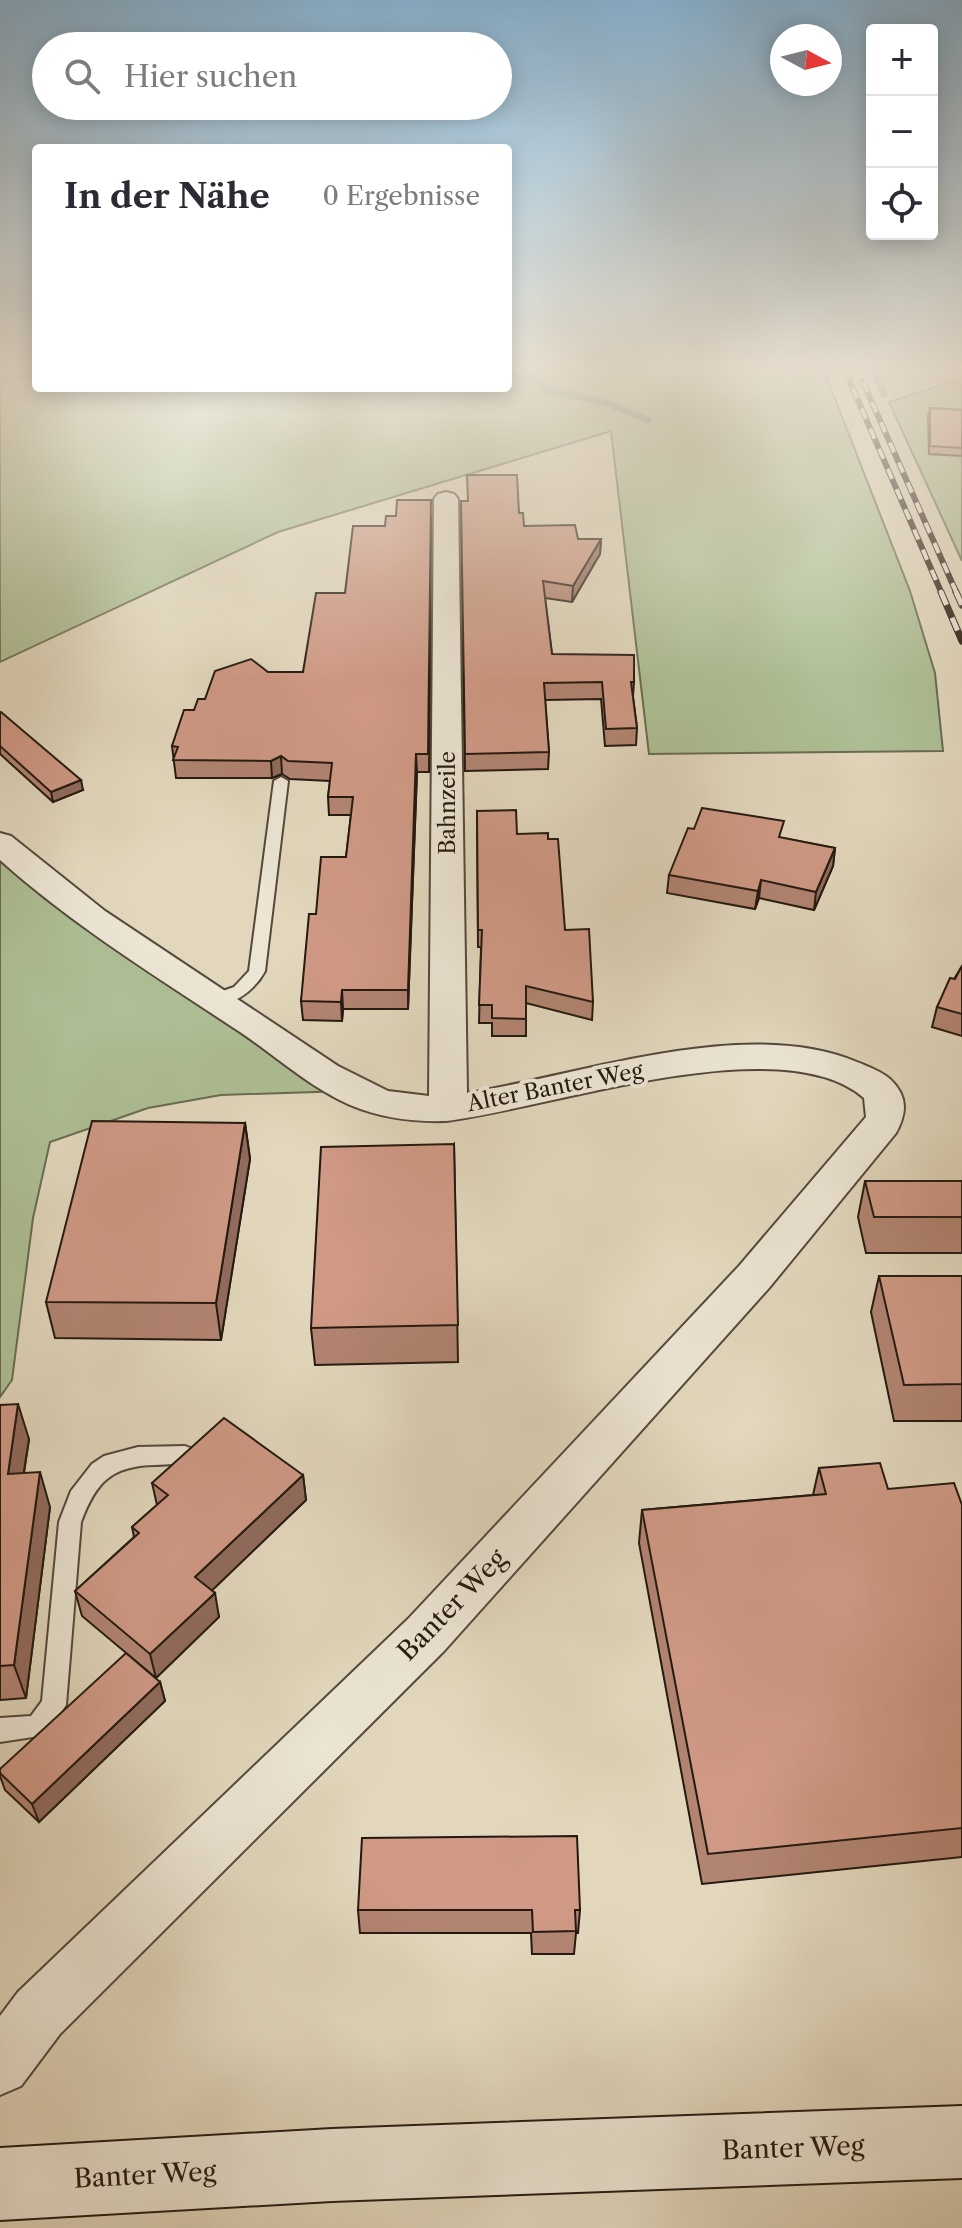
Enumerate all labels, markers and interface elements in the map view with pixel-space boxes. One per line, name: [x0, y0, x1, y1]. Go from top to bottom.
north arrow: [770, 24, 842, 96]
map controls: [866, 24, 938, 240]
button: +: [866, 24, 938, 96]
search box: [32, 32, 512, 120]
icon: search: [60, 54, 104, 98]
text: Hier suchen: [124, 58, 297, 95]
button: −: [866, 96, 938, 168]
button: locate: [866, 168, 938, 240]
text: In der Nähe: [64, 175, 270, 217]
text: 0 Ergebnisse: [323, 180, 480, 212]
street label: Bahnzeile: [434, 751, 461, 855]
street label: Alter Banter Weg: [464, 1057, 646, 1117]
street label: Banter Weg: [391, 1542, 513, 1667]
street label: Banter Weg: [721, 2130, 865, 2166]
street label: Banter Weg: [73, 2155, 217, 2195]

